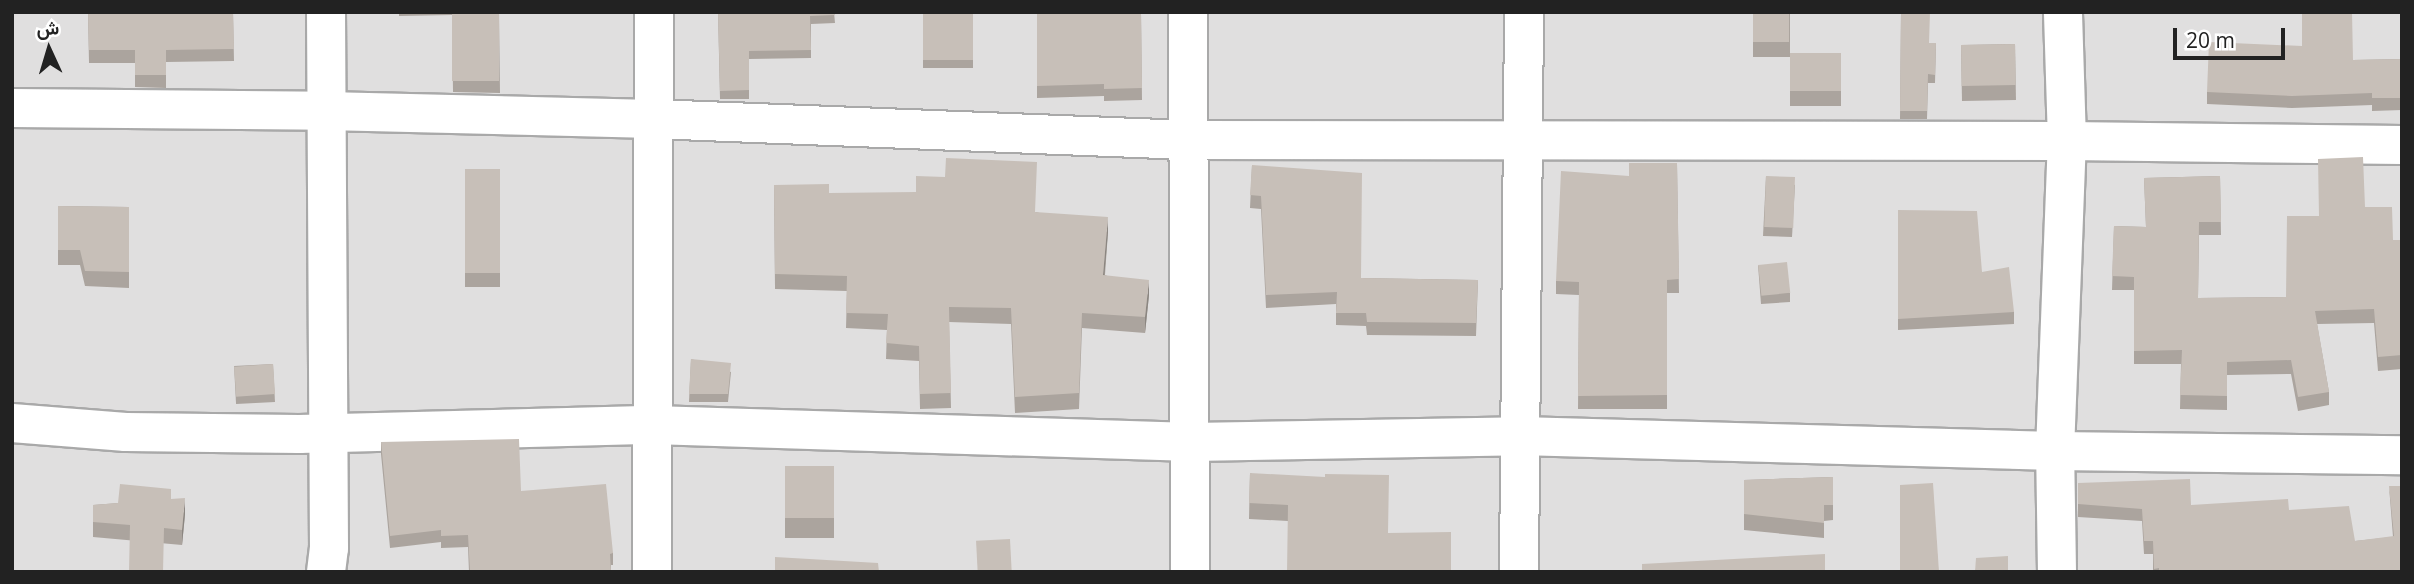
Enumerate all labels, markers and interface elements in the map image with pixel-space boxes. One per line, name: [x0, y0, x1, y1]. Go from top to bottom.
north arrow: [14, 14, 84, 84]
text: ش: [35, 14, 60, 42]
scale bar: [2176, 14, 2288, 58]
text: 20 m: [2186, 26, 2235, 54]

